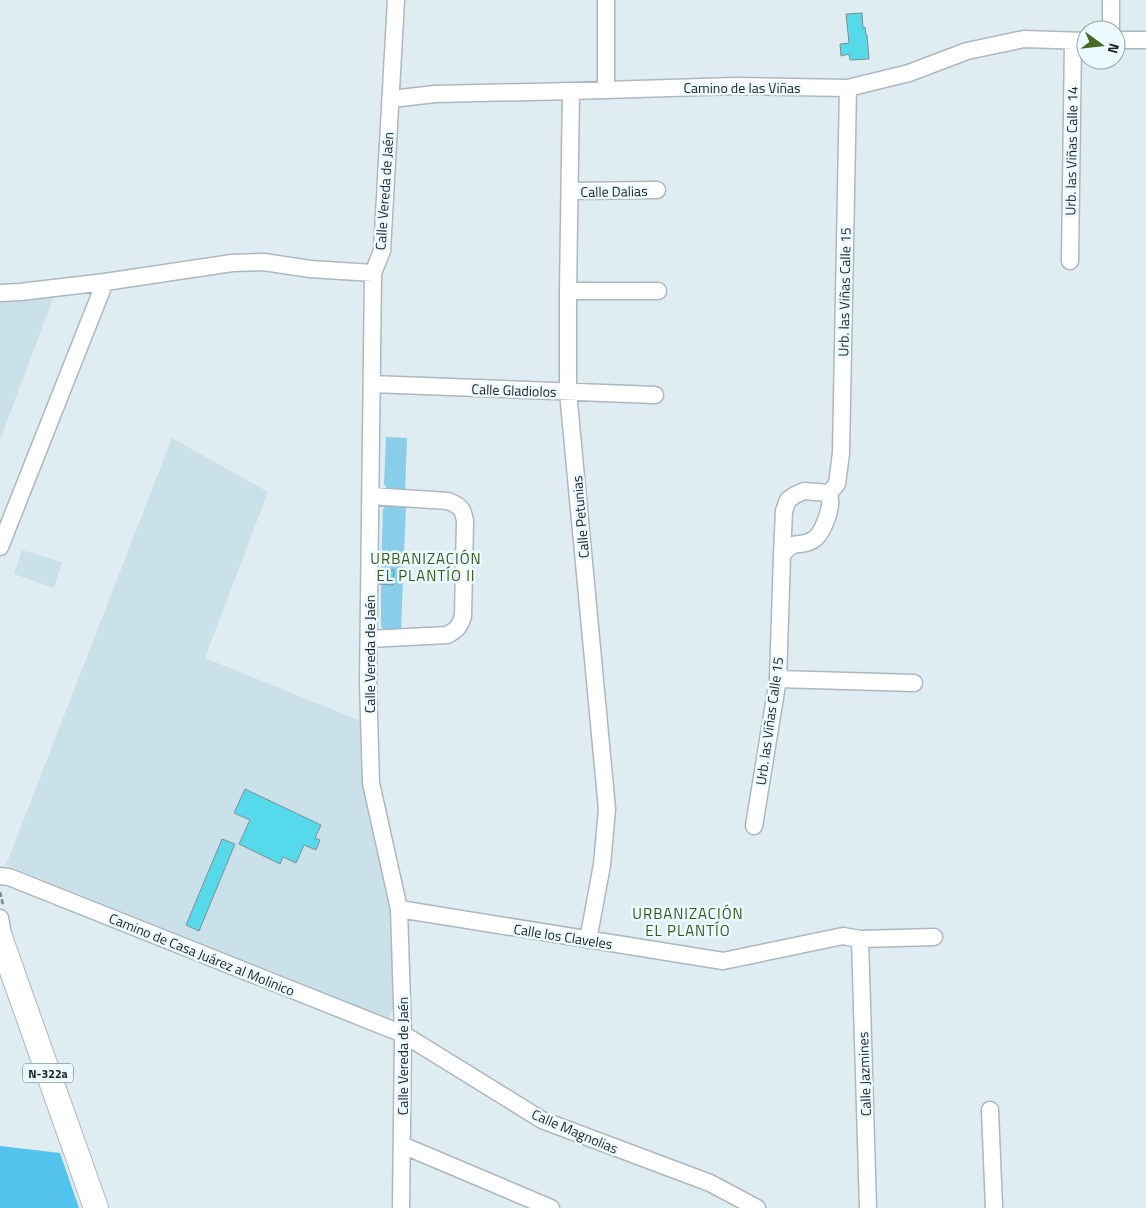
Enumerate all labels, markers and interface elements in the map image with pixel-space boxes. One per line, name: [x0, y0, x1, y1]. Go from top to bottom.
north arrow: [1076, 20, 1126, 70]
text: N: [1103, 41, 1125, 56]
street label: Camino de las Viñas: [683, 77, 801, 98]
street label: Urb. las Viñas Calle 14: [1059, 86, 1083, 216]
street label: Calle Vereda de Jaén: [369, 131, 399, 251]
street label: Calle Dalias: [580, 180, 648, 202]
street label: Urb. las Viñas Calle 15: [832, 227, 856, 357]
street label: Calle Gladiolos: [471, 378, 557, 402]
street label: Calle Petunias: [566, 475, 594, 559]
district label: URBANIZACIÓN EL PLANTÍO II: [370, 547, 482, 587]
street label: Calle Vereda de Jaén: [359, 595, 380, 713]
street label: Urb. las Viñas Calle 15: [750, 655, 788, 787]
district label: URBANIZACIÓN EL PLANTÍO: [632, 902, 744, 942]
street label: Camino de Casa Juárez al Molinico: [106, 907, 298, 1001]
street label: Calle los Claveles: [512, 918, 614, 954]
street label: Calle Vereda de Jaén: [392, 997, 413, 1115]
street label: Calle Jazmines: [852, 1031, 876, 1117]
road number: N-322a: [23, 1064, 73, 1082]
street label: Calle Magnolias: [529, 1103, 621, 1159]

